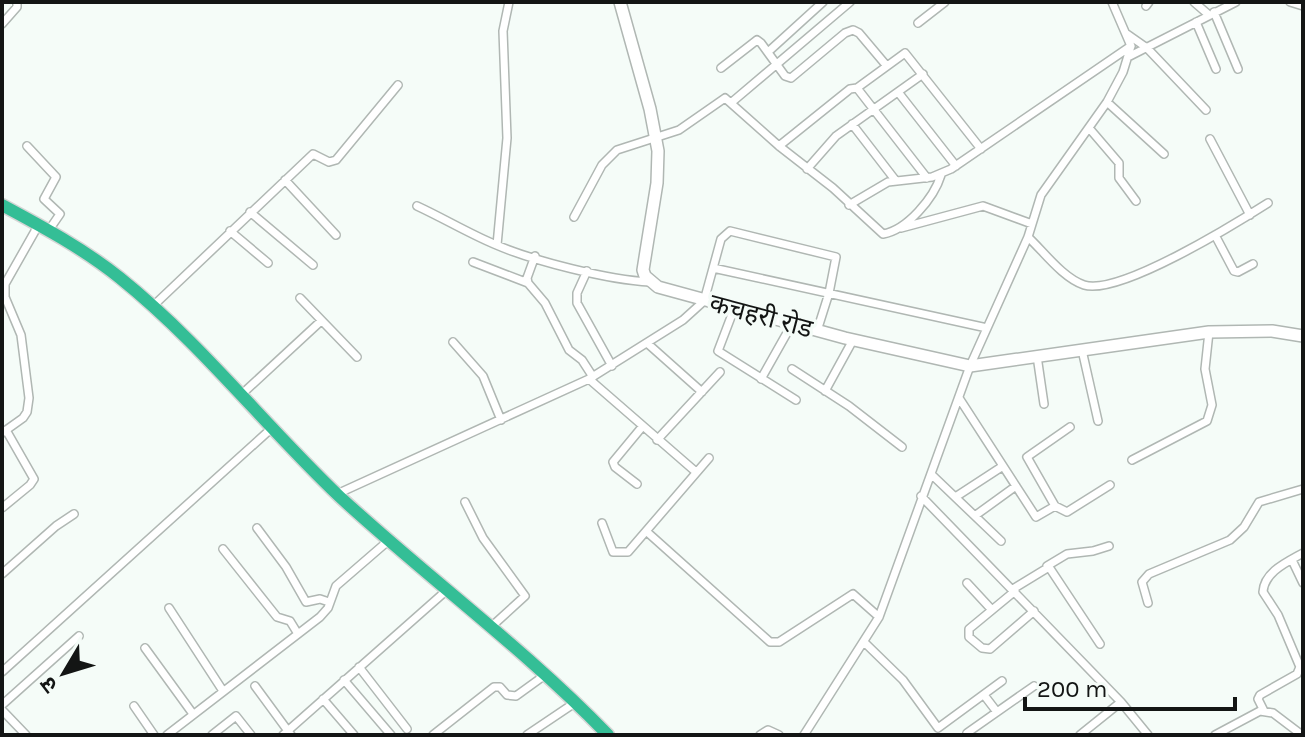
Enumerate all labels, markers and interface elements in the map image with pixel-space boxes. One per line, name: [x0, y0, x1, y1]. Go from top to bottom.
street label: कचहरी रोड: [706, 287, 817, 345]
north arrow: [24, 633, 104, 713]
scale bar: [1025, 661, 1235, 711]
text: उ: [34, 671, 63, 698]
text: 200 m: [1037, 675, 1108, 703]

